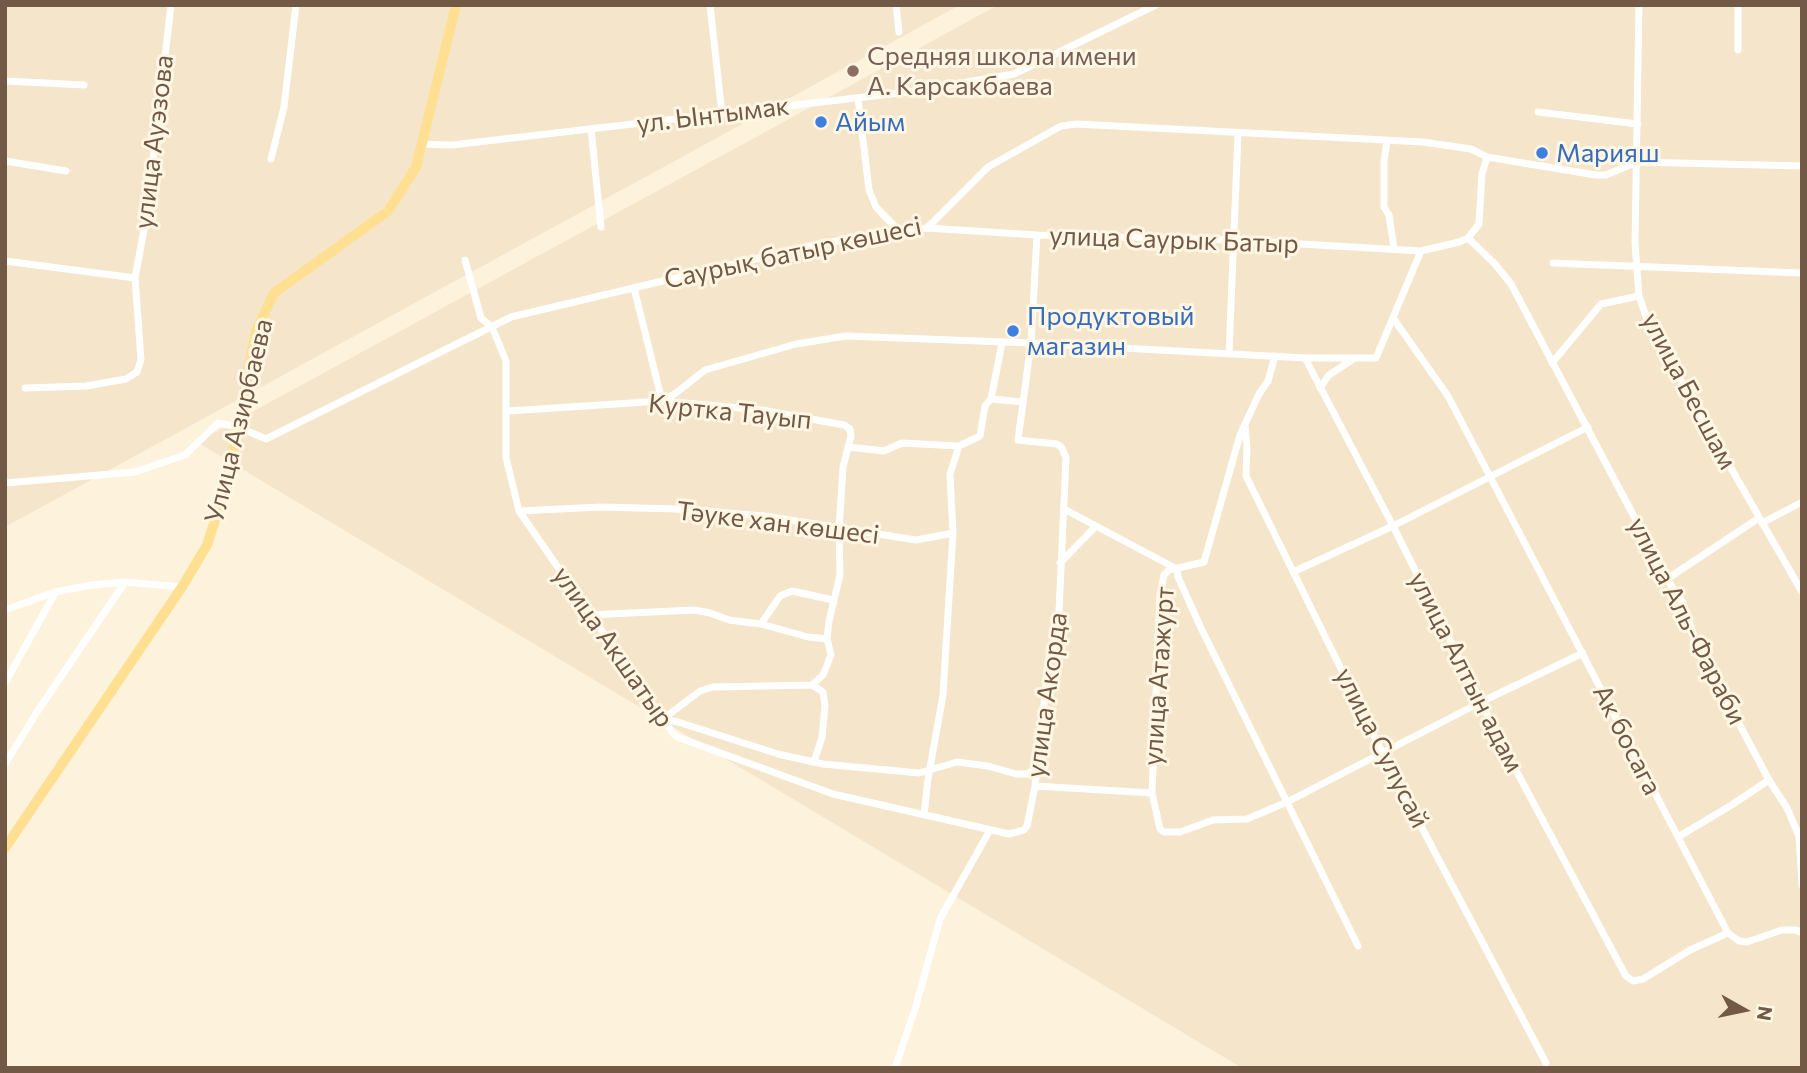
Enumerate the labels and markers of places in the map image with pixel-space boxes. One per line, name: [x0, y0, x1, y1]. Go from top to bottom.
place label: Средняя школа имени А. Карсакбаева: [867, 40, 1137, 102]
marker: Средняя школа имени А. Карсакбаева: [845, 63, 861, 79]
place label: Айым: [835, 106, 905, 138]
marker: Айым: [813, 114, 829, 130]
place label: Марияш: [1556, 137, 1659, 169]
marker: Марияш: [1534, 145, 1550, 161]
place label: Продуктовый магазин: [1027, 300, 1194, 362]
marker: Продуктовый магазин: [1005, 323, 1021, 339]

